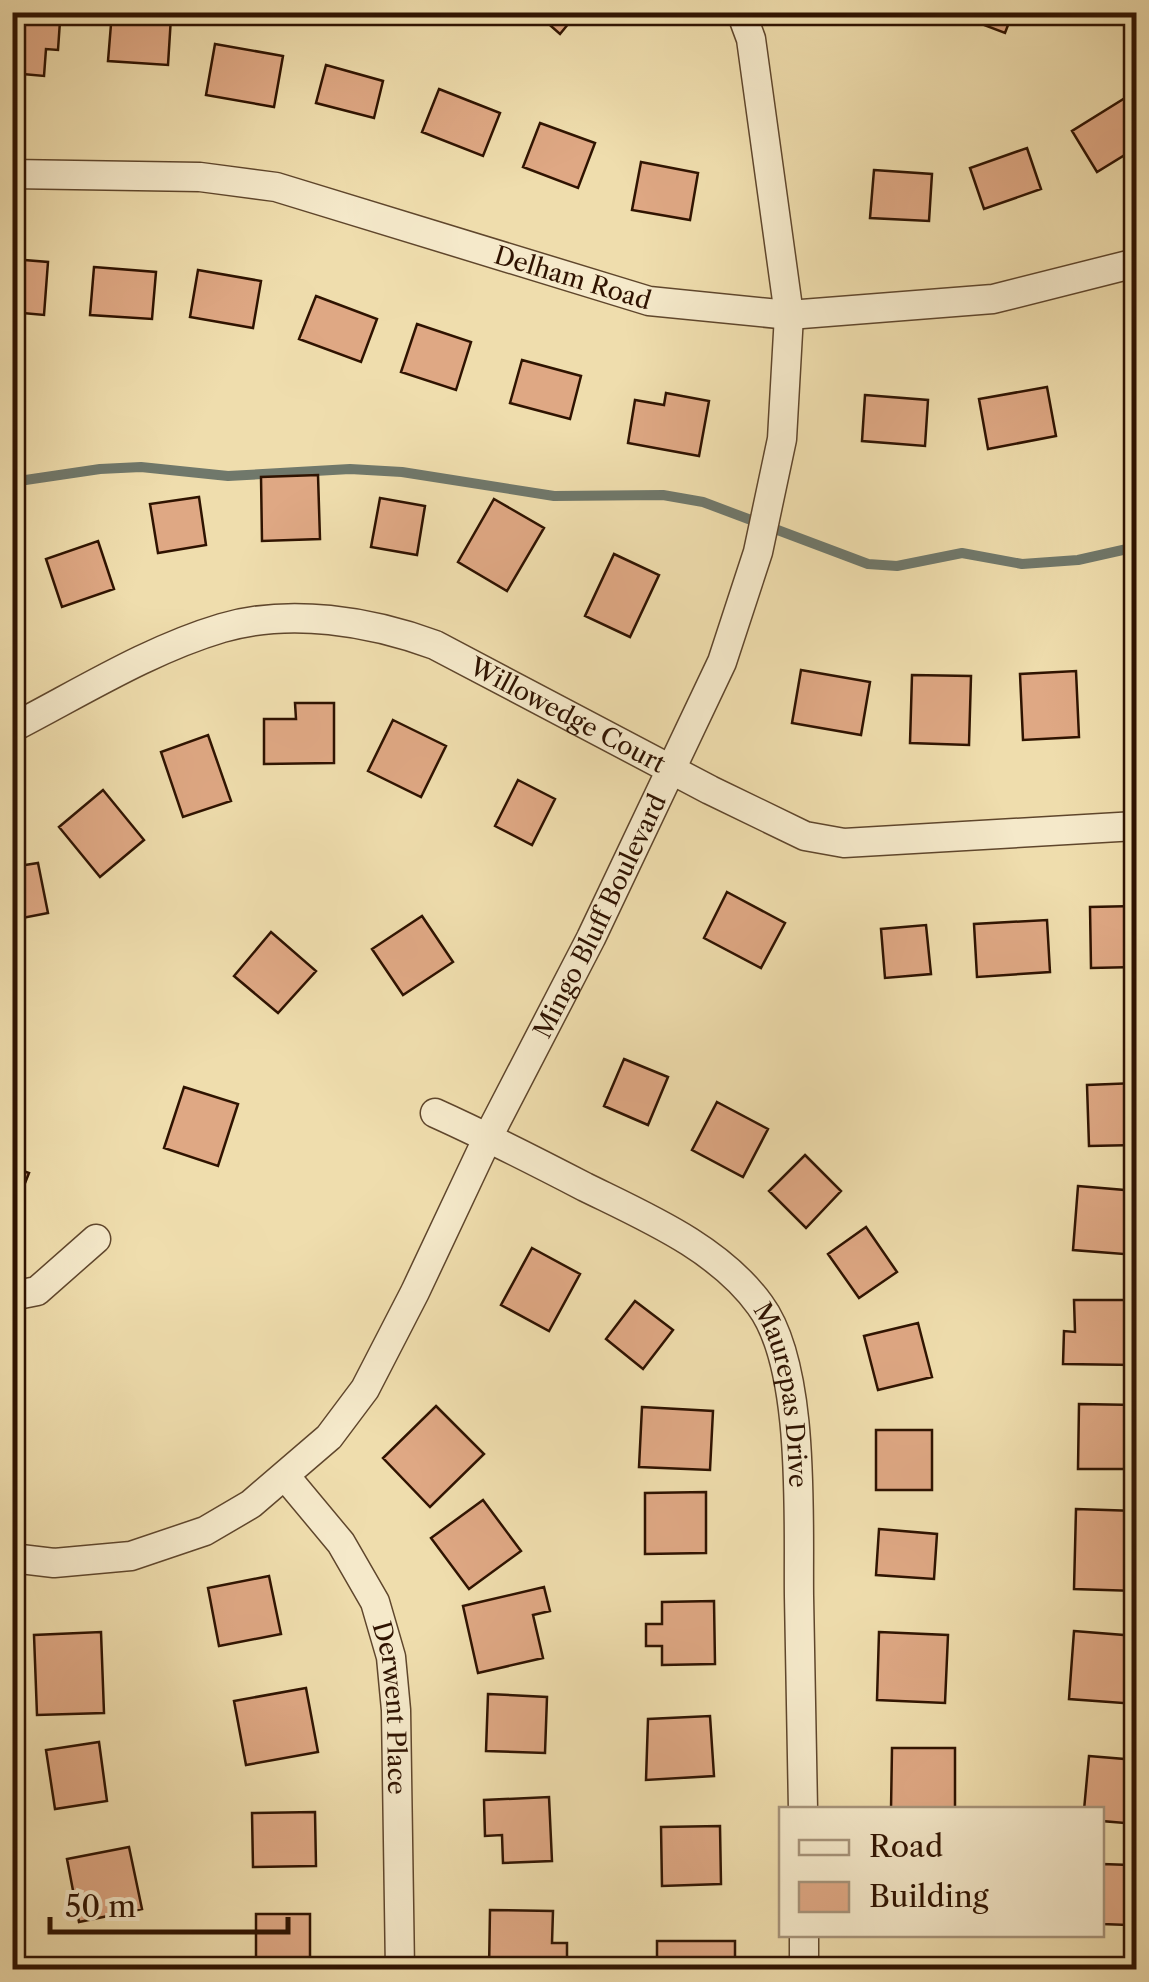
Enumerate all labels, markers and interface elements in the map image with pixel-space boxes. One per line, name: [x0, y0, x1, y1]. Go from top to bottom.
street label: Delham Road: [491, 239, 655, 316]
street label: Willowedge Court: [464, 650, 671, 779]
street label: Mingo Bluff Boulevard: [526, 789, 673, 1043]
street label: Maurepas Drive: [747, 1297, 814, 1488]
street label: Derwent Place: [366, 1618, 413, 1795]
legend: [779, 1807, 1104, 1937]
text: Road: [869, 1828, 943, 1865]
scale bar: [50, 1872, 288, 1934]
text: Building: [869, 1878, 989, 1915]
text: 50 m: [65, 1888, 136, 1925]

